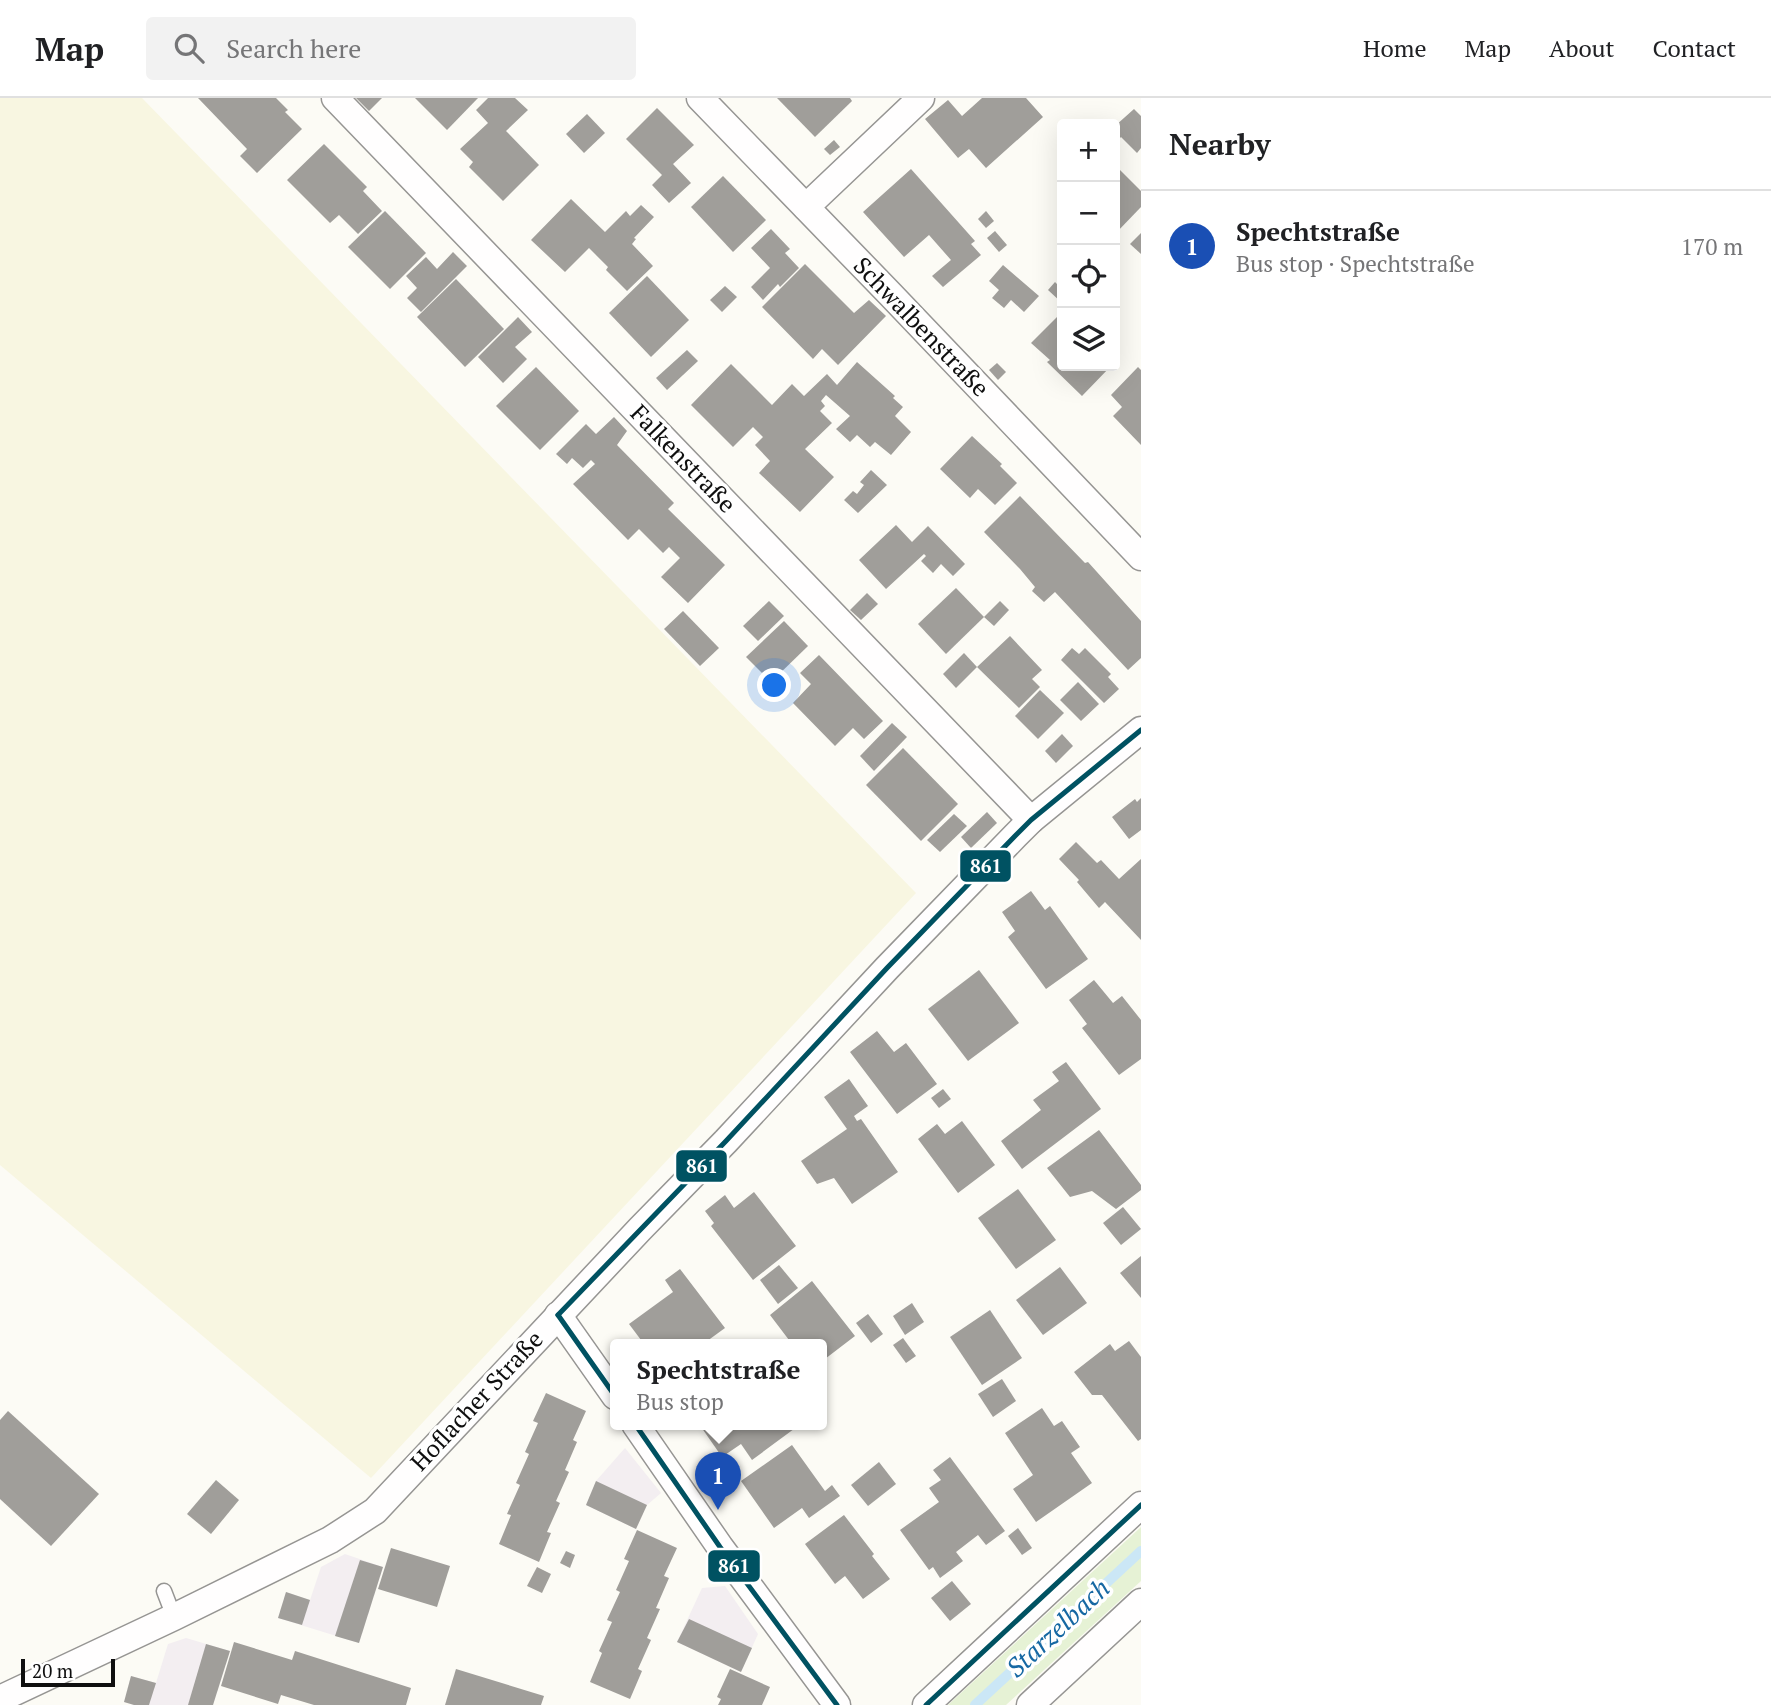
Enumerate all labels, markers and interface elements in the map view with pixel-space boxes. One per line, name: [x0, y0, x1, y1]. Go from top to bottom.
search box: [146, 17, 636, 80]
text: Map: [35, 27, 104, 70]
icon: search: [170, 29, 208, 67]
text: Search here: [226, 31, 361, 65]
text: Home: [1363, 32, 1427, 64]
text: Map: [1465, 32, 1511, 64]
text: About: [1549, 32, 1615, 64]
text: Contact: [1653, 32, 1736, 64]
map controls: [1057, 119, 1120, 371]
button: +: [1057, 119, 1120, 182]
text: Nearby: [1169, 124, 1271, 164]
button: −: [1057, 182, 1120, 245]
text: Spechtstraße: [1236, 214, 1400, 248]
text: 1: [1186, 231, 1199, 262]
text: 170 m: [1681, 231, 1743, 262]
button: locate: [1057, 245, 1120, 308]
text: Bus stop · Spechtstraße: [1236, 248, 1475, 279]
street label: Schwalbenstraße: [847, 250, 997, 403]
button: layers: [1057, 308, 1120, 371]
street label: Falkenstraße: [624, 397, 743, 519]
your location: [757, 668, 791, 702]
line badge: 861: [959, 849, 1012, 883]
text: 861: [970, 853, 1002, 878]
line badge: 861: [675, 1149, 728, 1183]
text: 861: [686, 1153, 718, 1178]
street label: Hoflacher Straße: [403, 1323, 549, 1477]
popup: [610, 1339, 827, 1430]
text: Spechtstraße: [637, 1352, 800, 1386]
text: Bus stop: [637, 1386, 724, 1417]
pin: 1: [695, 1452, 741, 1510]
line badge: 861: [707, 1549, 761, 1583]
text: 861: [718, 1553, 750, 1578]
water label: Starzelbach: [998, 1571, 1116, 1684]
scale bar: [21, 1656, 116, 1688]
text: 20 m: [32, 1658, 73, 1683]

